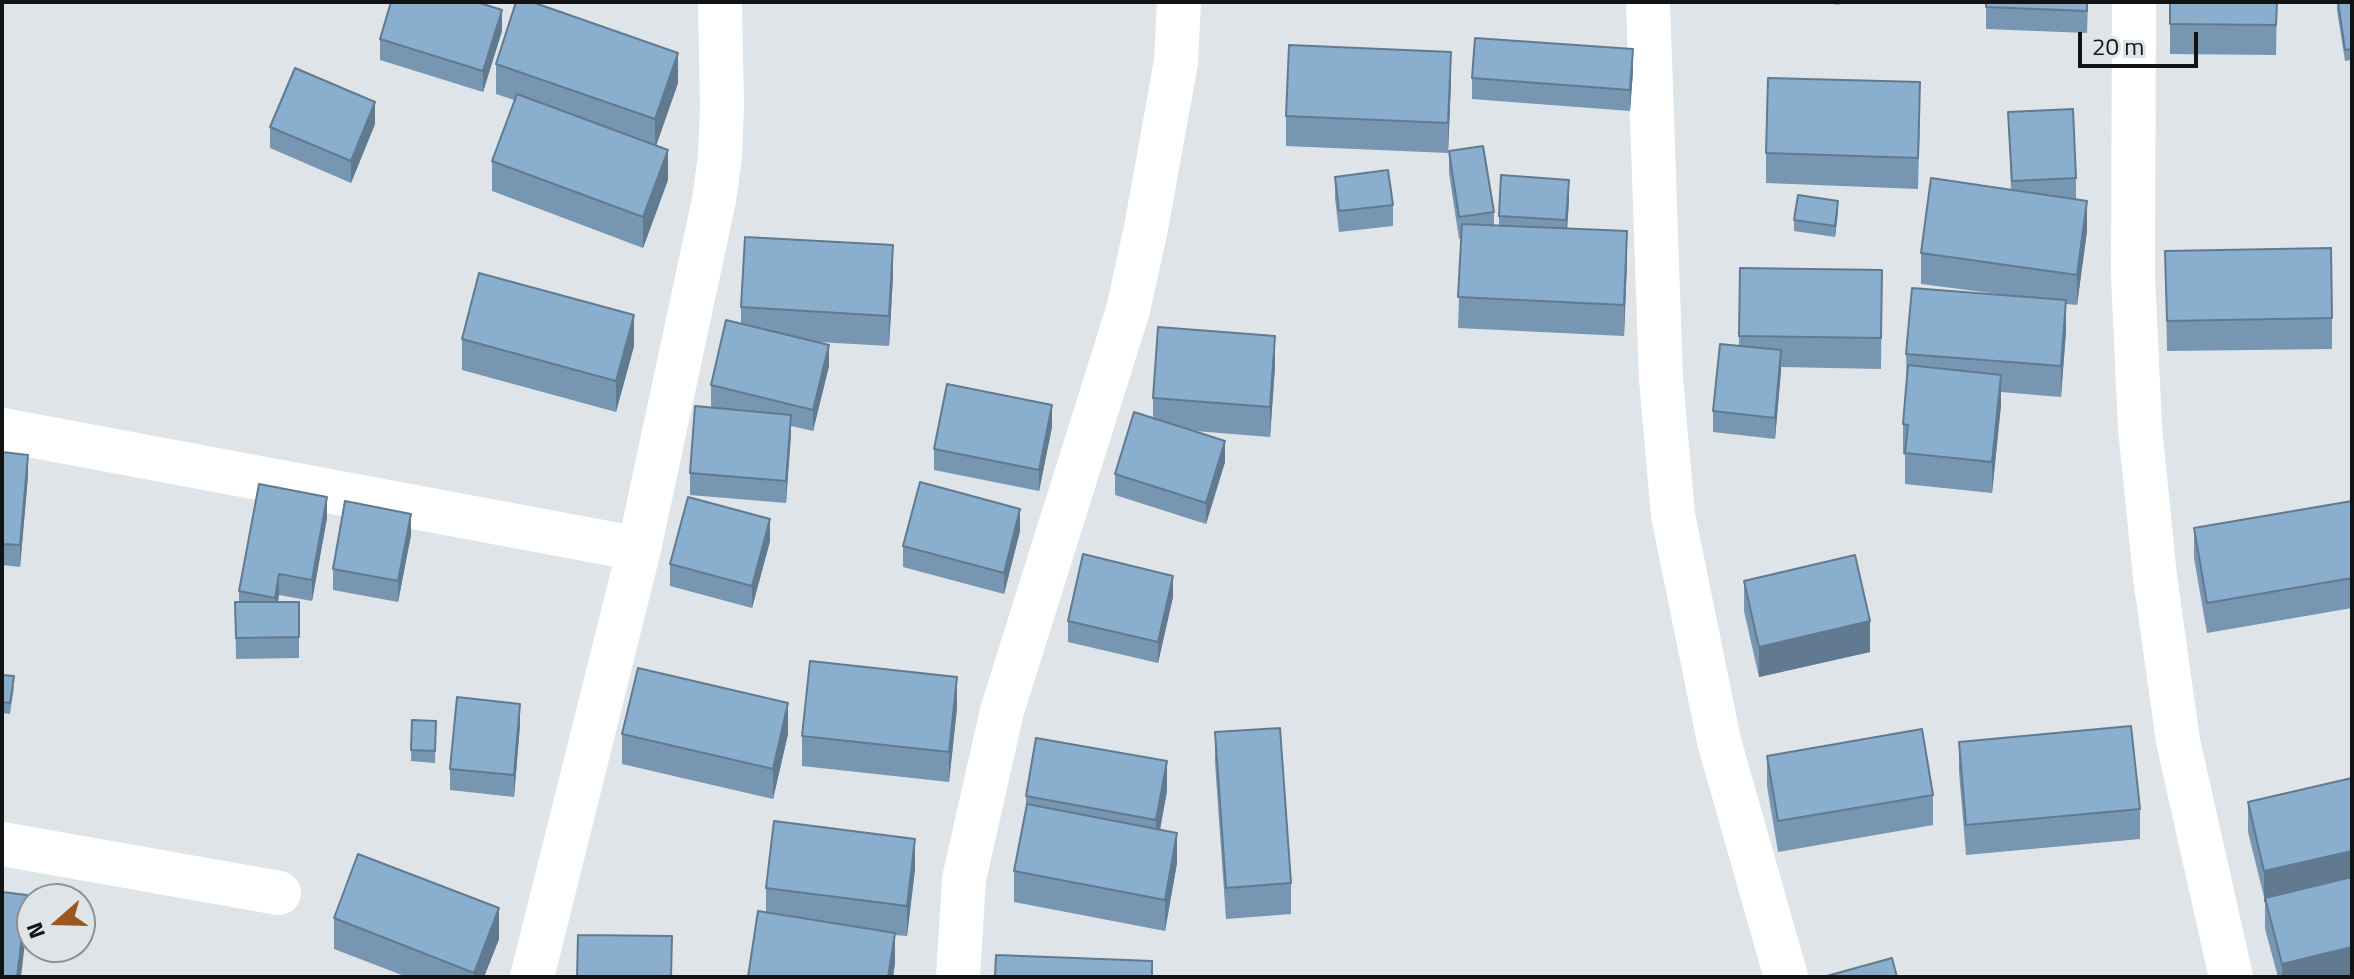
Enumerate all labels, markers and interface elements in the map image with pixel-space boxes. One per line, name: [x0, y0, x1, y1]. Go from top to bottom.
scale bar: [2082, 16, 2202, 66]
text: 20 m: [2092, 28, 2144, 64]
north arrow: [16, 883, 96, 963]
text: N: [17, 918, 54, 944]

